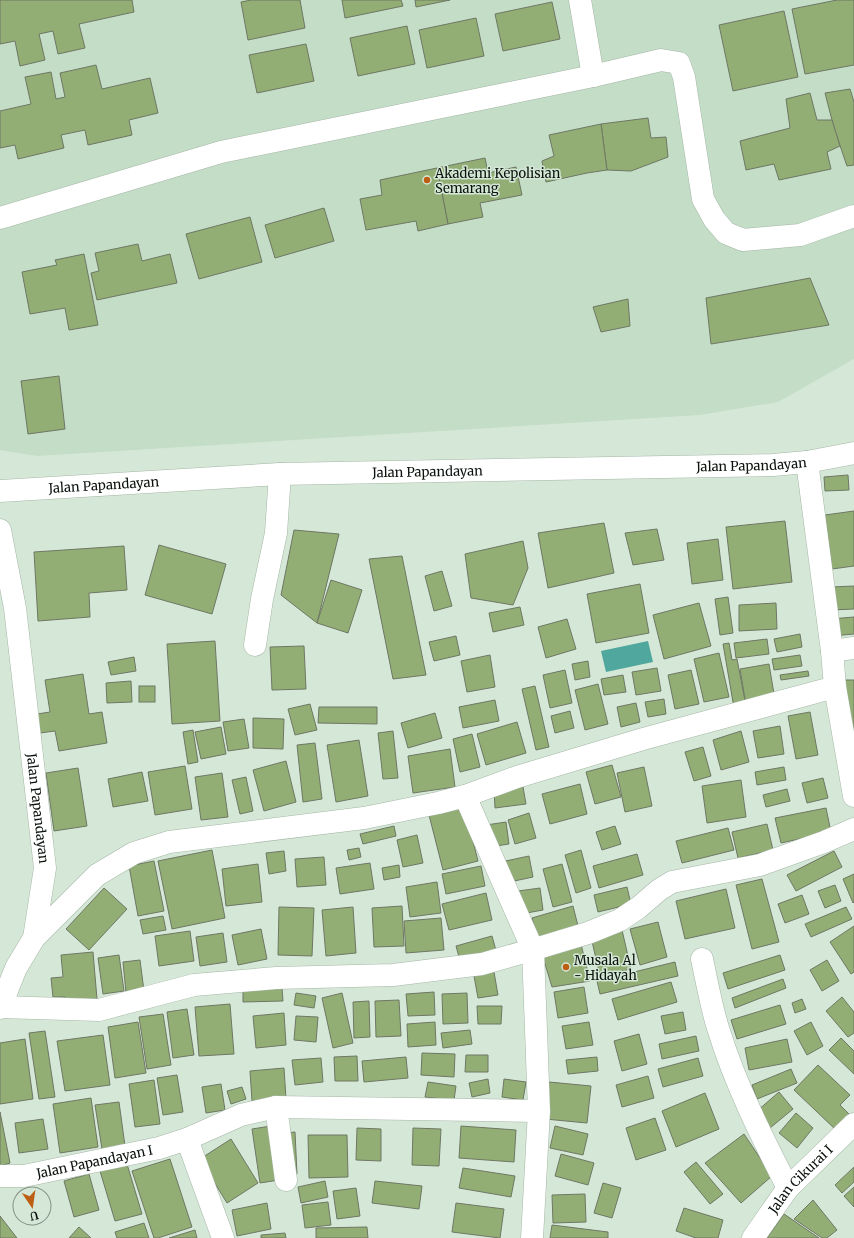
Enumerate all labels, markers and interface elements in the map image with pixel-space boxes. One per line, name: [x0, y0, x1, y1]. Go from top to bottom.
place label: Akademi Kepolisian Semarang: [434, 165, 561, 197]
marker: Akademi Kepolisian Semarang: [422, 175, 432, 185]
street label: Jalan Papandayan: [695, 454, 808, 475]
street label: Jalan Papandayan: [371, 462, 483, 481]
street label: Jalan Papandayan: [47, 473, 160, 497]
street label: Jalan Papandayan: [23, 751, 53, 865]
place label: Musala Al - Hidayah: [574, 952, 637, 984]
marker: Musala Al - Hidayah: [561, 962, 571, 972]
street label: Jalan Papandayan I: [34, 1141, 154, 1182]
street label: Jalan Cikurai I: [764, 1141, 836, 1217]
north arrow: [12, 1186, 52, 1226]
text: U: [28, 1208, 40, 1224]

